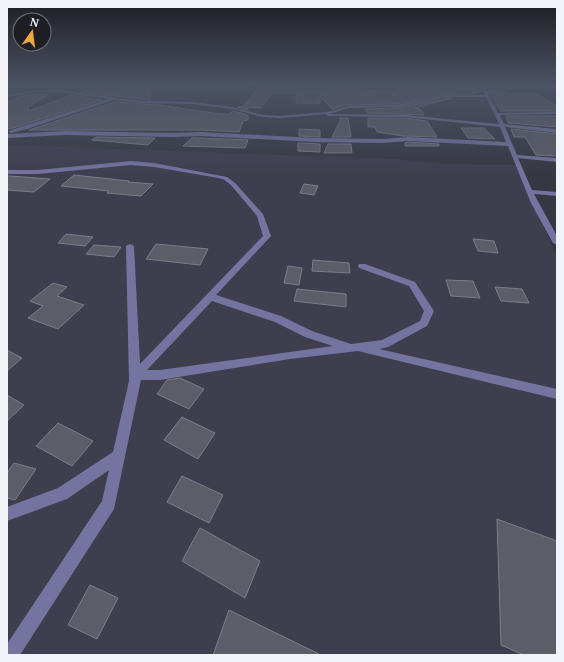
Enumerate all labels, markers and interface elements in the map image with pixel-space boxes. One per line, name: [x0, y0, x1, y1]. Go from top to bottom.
north arrow: [12, 12, 52, 52]
text: N: [29, 13, 41, 30]

